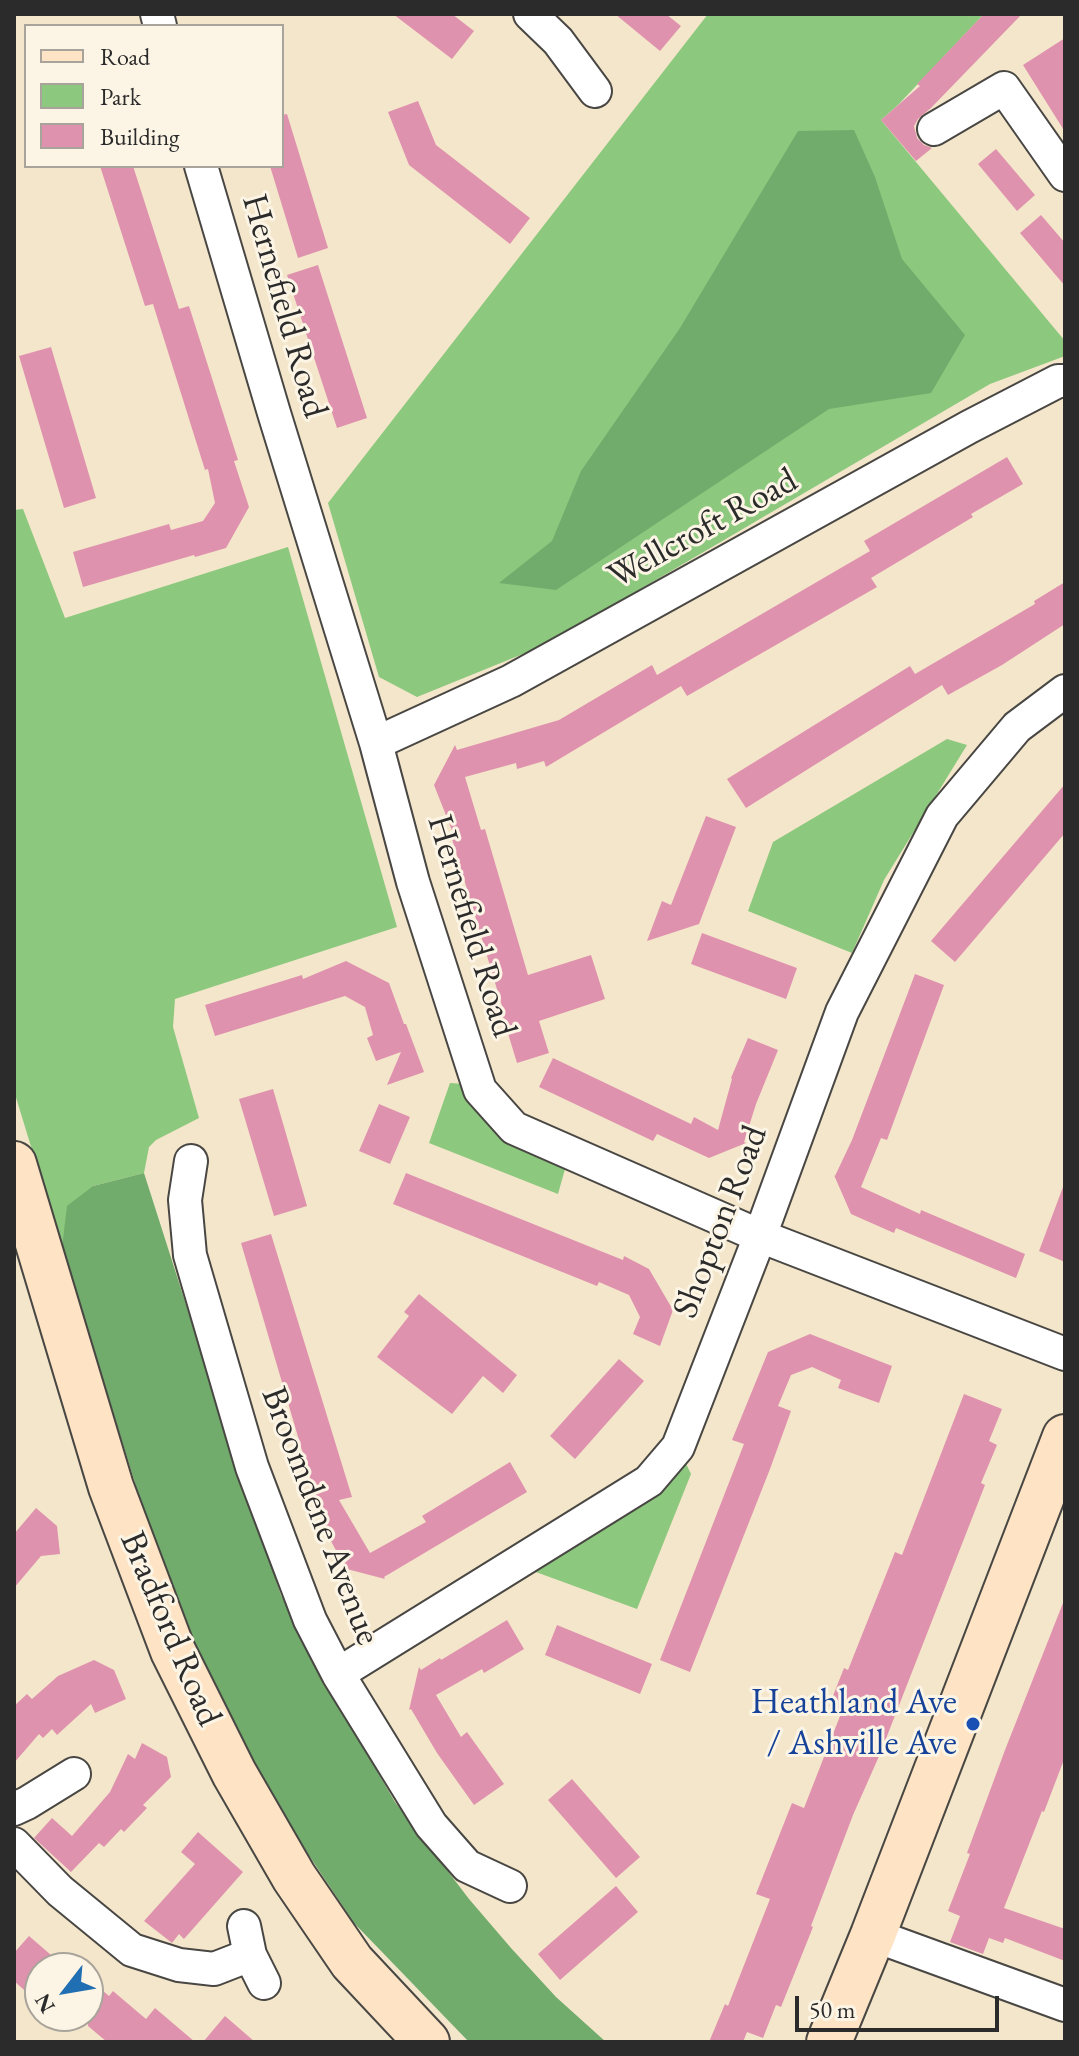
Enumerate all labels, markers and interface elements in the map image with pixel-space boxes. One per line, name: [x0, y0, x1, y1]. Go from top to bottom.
legend: [24, 24, 284, 168]
text: Road: [100, 41, 150, 72]
text: Park: [100, 81, 141, 112]
text: Building: [100, 121, 180, 152]
street label: Hernefield Road: [231, 189, 337, 423]
street label: Wellcroft Road: [601, 459, 805, 599]
street label: Hernefield Road: [417, 810, 525, 1042]
street label: Shopton Road: [665, 1120, 777, 1324]
street label: Broomdene Avenue: [251, 1381, 389, 1651]
street label: Bradford Road: [110, 1525, 230, 1733]
place label: Heathland Ave / Ashville Ave: [751, 1681, 957, 1766]
marker: Heathland Ave / Ashville Ave: [964, 1715, 982, 1733]
north arrow: [24, 1952, 104, 2032]
scale bar: [799, 1980, 1003, 2030]
text: N: [28, 1988, 62, 2019]
text: 50 m: [809, 1994, 856, 2025]

